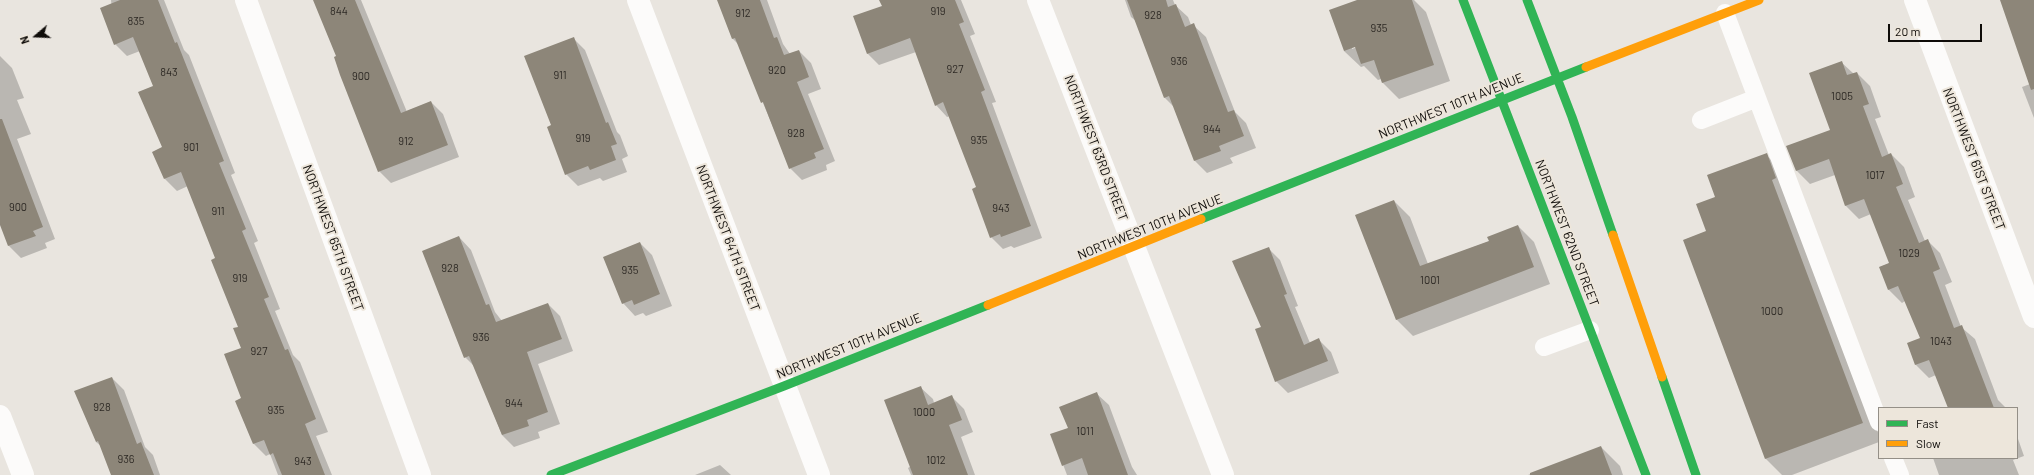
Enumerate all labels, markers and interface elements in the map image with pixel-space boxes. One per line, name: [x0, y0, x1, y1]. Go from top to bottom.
house number: 844: [330, 4, 348, 18]
house number: 919: [930, 4, 946, 18]
house number: 912: [735, 6, 751, 20]
house number: 928: [1144, 8, 1162, 22]
house number: 835: [127, 14, 145, 28]
north arrow: [16, 16, 56, 56]
scale bar: [1890, 16, 1984, 42]
house number: 935: [1370, 21, 1388, 35]
text: 20 m: [1895, 24, 1921, 38]
text: N: [17, 34, 32, 46]
house number: 936: [1170, 54, 1188, 68]
house number: 927: [947, 62, 963, 76]
house number: 920: [768, 63, 786, 77]
house number: 843: [160, 65, 178, 79]
house number: 911: [553, 68, 567, 82]
house number: 900: [352, 69, 370, 83]
street label: NORTHWEST 10TH AVENUE: [1376, 70, 1526, 142]
street label: NORTHWEST 63RD STREET: [1061, 73, 1131, 223]
street label: NORTHWEST 61ST STREET: [1940, 86, 2008, 232]
house number: 1005: [1831, 89, 1853, 103]
house number: 944: [1203, 122, 1221, 136]
house number: 928: [787, 126, 805, 140]
house number: 919: [575, 131, 591, 145]
house number: 935: [970, 133, 988, 147]
house number: 912: [398, 134, 414, 148]
house number: 901: [183, 140, 199, 154]
street label: NORTHWEST 62ND STREET: [1532, 157, 1602, 309]
street label: NORTHWEST 65TH STREET: [299, 163, 367, 313]
street label: NORTHWEST 64TH STREET: [693, 163, 763, 313]
house number: 1017: [1866, 168, 1884, 182]
street label: NORTHWEST 10TH AVENUE: [1075, 191, 1225, 263]
house number: 900: [9, 200, 27, 214]
house number: 943: [992, 201, 1010, 215]
house number: 911: [211, 204, 225, 218]
house number: 1029: [1898, 246, 1920, 260]
house number: 928: [441, 261, 459, 275]
house number: 935: [621, 263, 639, 277]
house number: 919: [232, 271, 248, 285]
house number: 1001: [1420, 273, 1440, 287]
house number: 1000: [1761, 304, 1783, 318]
street label: NORTHWEST 10TH AVENUE: [774, 310, 924, 382]
house number: 936: [472, 330, 490, 344]
house number: 1043: [1930, 334, 1952, 348]
house number: 927: [251, 344, 267, 358]
house number: 944: [505, 396, 523, 410]
house number: 928: [93, 400, 111, 414]
house number: 935: [267, 403, 285, 417]
house number: 1000: [913, 405, 935, 419]
legend: [1878, 407, 2018, 459]
text: Fast: [1916, 416, 1939, 430]
house number: 1011: [1076, 424, 1094, 438]
text: Slow: [1916, 436, 1941, 450]
house number: 936: [117, 452, 135, 466]
house number: 1012: [926, 453, 946, 467]
house number: 943: [294, 454, 312, 468]

